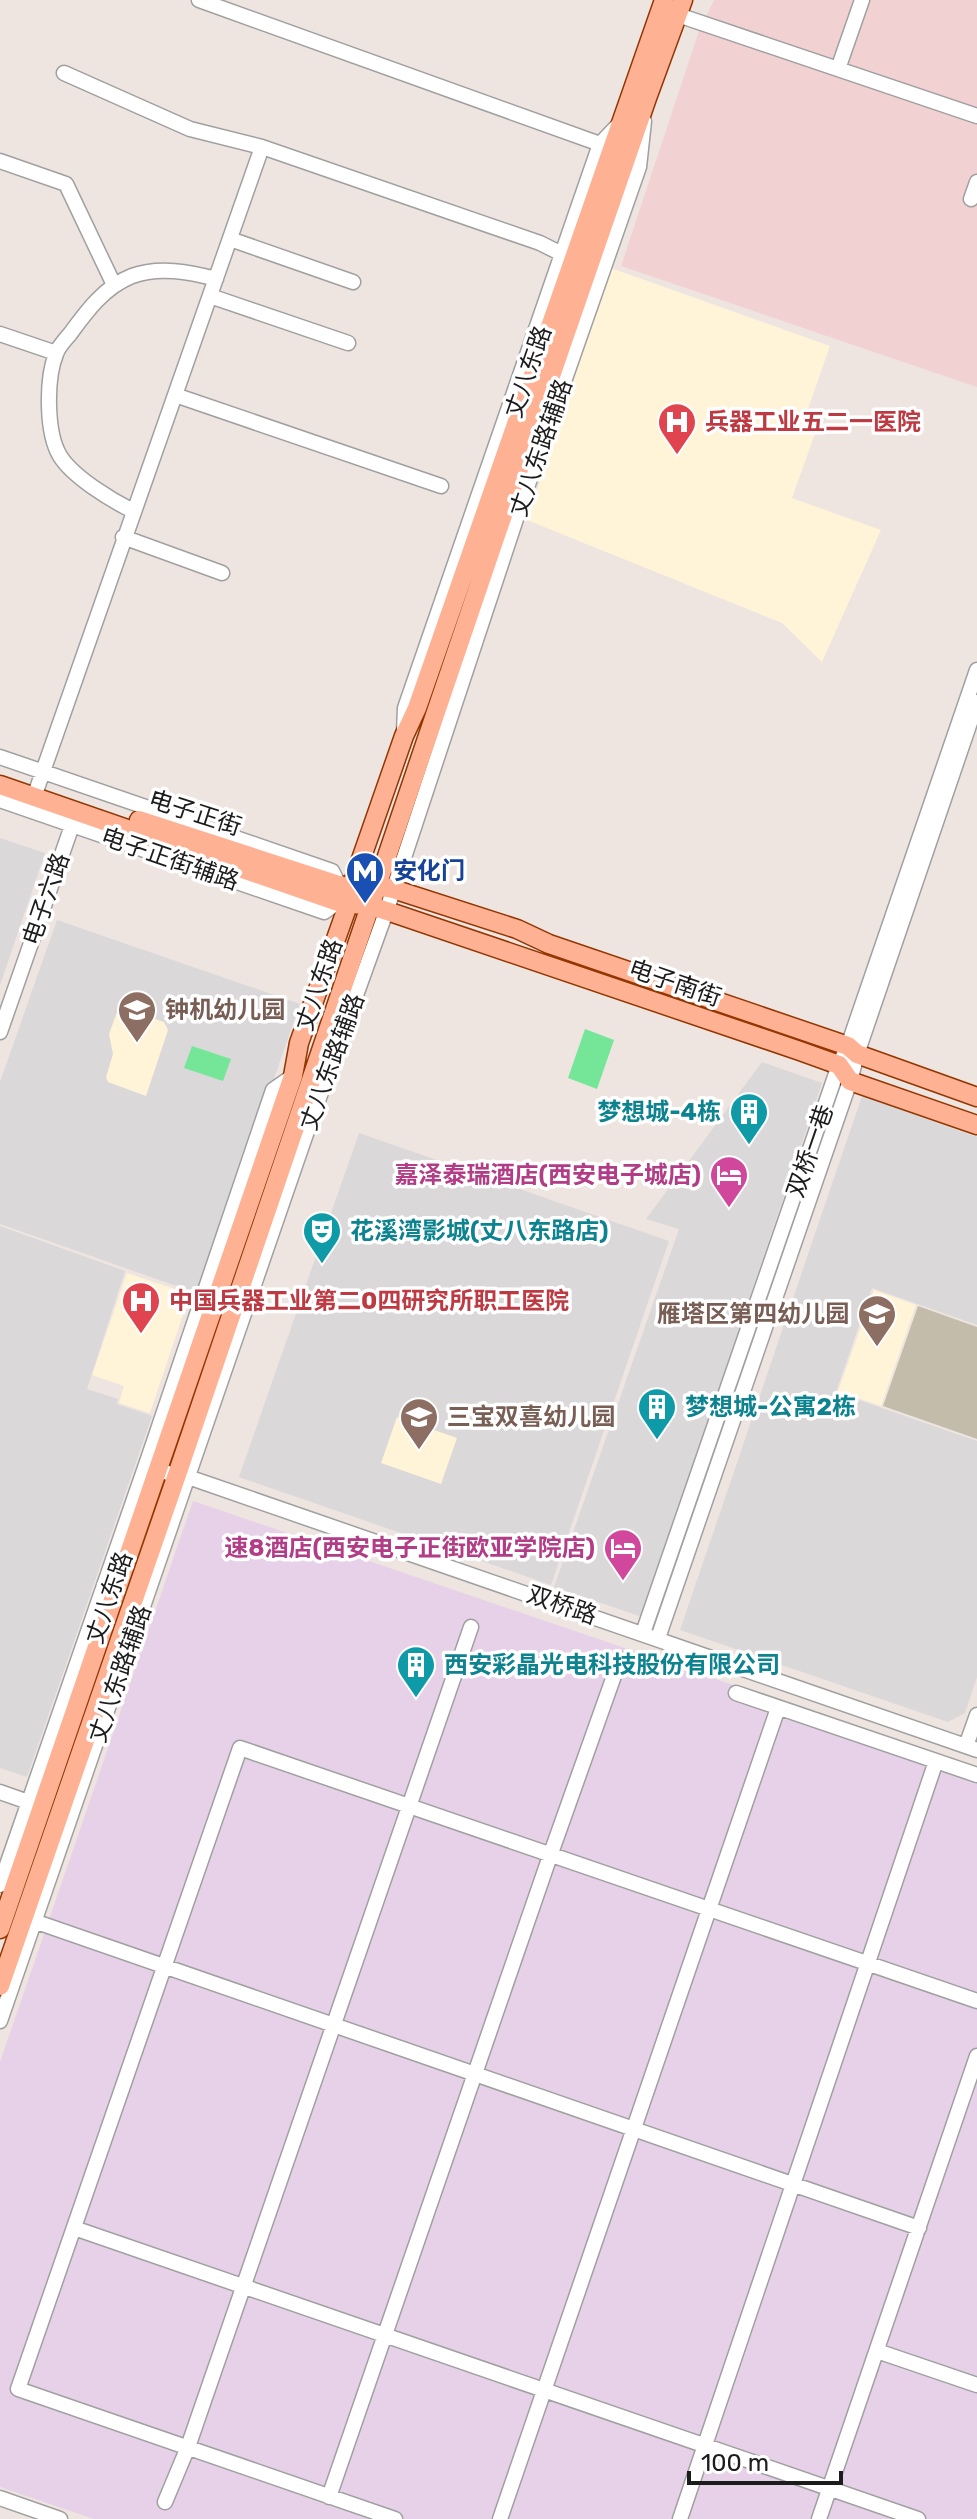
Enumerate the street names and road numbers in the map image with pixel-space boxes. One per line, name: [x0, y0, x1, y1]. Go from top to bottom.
street label: 丈八东路: [499, 322, 557, 422]
street label: 丈八东路辅路: [504, 375, 578, 521]
street label: 电子正街: [145, 785, 245, 841]
street label: 电子正街辅路: [97, 822, 243, 896]
street label: 电子六路: [17, 849, 75, 949]
street label: 丈八东路: [290, 935, 348, 1035]
street label: 电子南街: [625, 954, 725, 1012]
street label: 丈八东路辅路: [294, 990, 370, 1134]
street label: 双桥一巷: [781, 1101, 839, 1201]
street label: 丈八东路: [80, 1548, 138, 1648]
street label: 双桥路: [523, 1580, 601, 1630]
street label: 丈八东路辅路: [83, 1601, 157, 1747]

